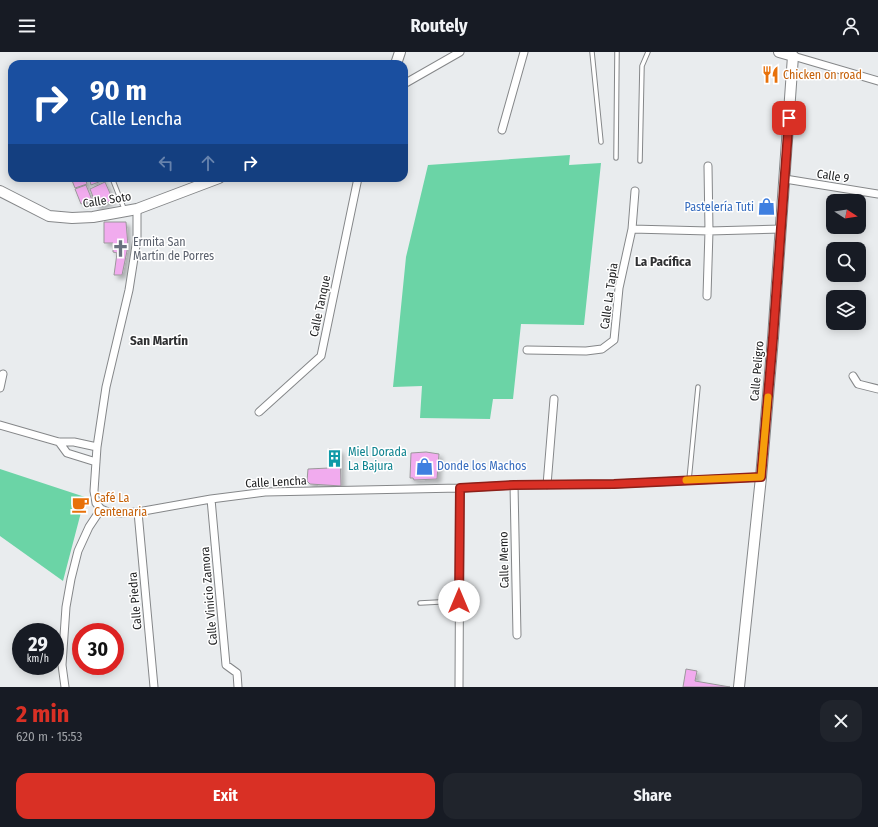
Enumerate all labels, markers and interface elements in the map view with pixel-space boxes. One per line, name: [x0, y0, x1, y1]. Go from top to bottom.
icon: menu: [16, 15, 38, 37]
text: Routely: [410, 15, 468, 37]
icon: person: [840, 15, 862, 37]
restaurant icon: Chicken on road: [760, 65, 780, 85]
place label: Chicken on road: [783, 68, 862, 82]
text: 90 m: [90, 74, 147, 107]
icon: right: [24, 76, 76, 128]
pin: [772, 101, 806, 135]
icon: arrive: [778, 107, 800, 129]
text: Calle Lencha: [90, 108, 182, 130]
icon: left: [155, 152, 177, 174]
icon: ahead: [197, 152, 219, 174]
icon: right: [239, 152, 261, 174]
street label: Calle 9: [816, 167, 850, 185]
street label: Calle Soto: [82, 189, 132, 211]
north arrow: [826, 194, 866, 234]
map controls: [826, 194, 866, 330]
shop icon: Pastelería Tuti: [757, 197, 777, 217]
place label: Pastelería Tuti: [685, 200, 754, 214]
place label: Ermita San Martín de Porres: [133, 235, 214, 263]
church icon: Ermita San Martín de Porres: [110, 239, 130, 259]
button: search: [826, 242, 866, 282]
district label: La Pacífica: [635, 254, 692, 269]
street label: Calle La Tapia: [597, 262, 621, 330]
street label: Calle Tanque: [307, 274, 333, 338]
button: layers: [826, 290, 866, 330]
district label: San Martín: [130, 333, 188, 348]
street label: Calle Peligro: [747, 340, 767, 402]
place label: Miel Dorada La Bajura: [348, 445, 407, 473]
building icon: Miel Dorada La Bajura: [325, 449, 345, 469]
shop icon: Donde los Machos: [414, 456, 434, 476]
place label: Donde los Machos: [437, 459, 526, 473]
street label: Calle Lencha: [245, 473, 307, 491]
place label: Café La Centenaria: [94, 491, 147, 519]
cafe icon: Café La Centenaria: [71, 495, 91, 515]
street label: Calle Memo: [497, 531, 511, 589]
street label: Calle Vinicio Zamora: [198, 546, 220, 646]
street label: Calle Piedra: [125, 571, 145, 631]
position arrow: [438, 580, 480, 622]
speed limit sign: 30: [72, 623, 124, 675]
text: 29: [28, 632, 48, 656]
text: km/h: [27, 653, 49, 665]
text: 2 min: [16, 700, 69, 728]
button: close: [820, 700, 862, 742]
text: 620 m · 15:53: [16, 729, 82, 744]
button: Exit: [16, 773, 435, 819]
button: Share: [443, 773, 862, 819]

